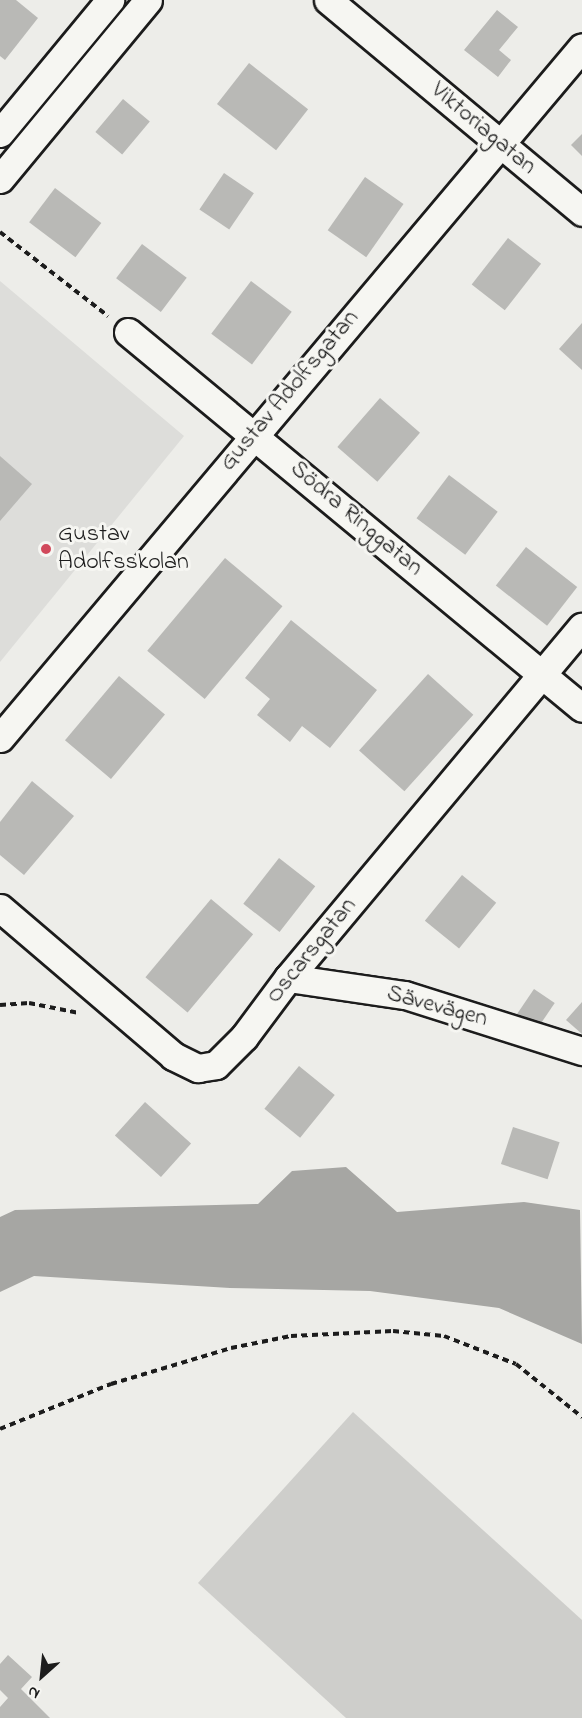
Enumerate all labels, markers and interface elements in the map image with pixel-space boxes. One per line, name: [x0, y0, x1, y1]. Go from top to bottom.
street label: Viktoriagatan: [424, 76, 542, 182]
street label: Gustav Adolfsgatan: [214, 305, 366, 477]
street label: Södra Ringgatan: [284, 455, 428, 583]
place label: Gustav Adolfsskolan: [58, 521, 189, 577]
marker: Gustav Adolfsskolan: [39, 542, 53, 556]
street label: Oscarsgatan: [261, 892, 363, 1010]
street label: Sävevägen: [383, 980, 491, 1034]
north arrow: [12, 1646, 72, 1706]
text: N: [24, 1679, 44, 1705]

